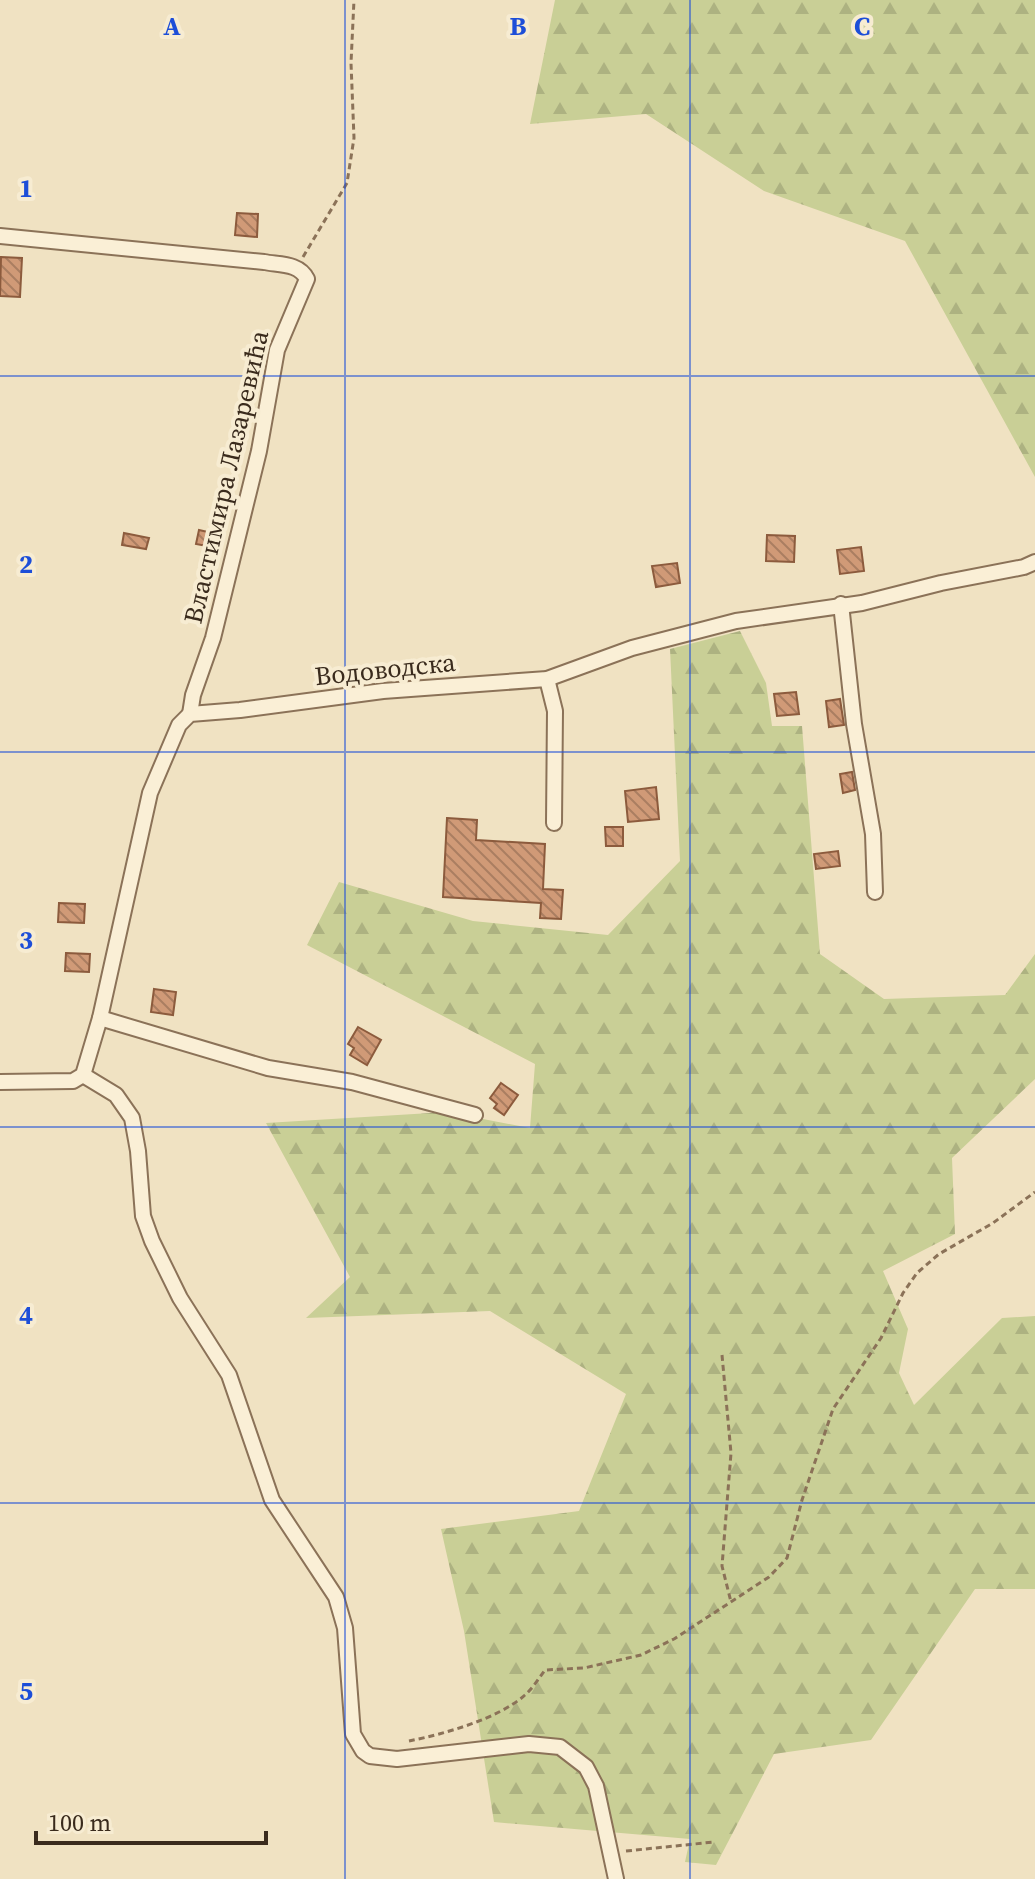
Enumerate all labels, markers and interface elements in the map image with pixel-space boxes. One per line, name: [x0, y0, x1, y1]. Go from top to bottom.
text: A: [163, 8, 181, 44]
text: B: [510, 8, 527, 44]
text: C: [854, 8, 870, 44]
text: 1: [19, 170, 33, 206]
street label: Властимира Лазаревића: [175, 326, 277, 627]
text: 2: [19, 546, 33, 582]
street label: Водоводска: [313, 644, 458, 694]
text: 3: [19, 922, 33, 958]
text: 4: [19, 1297, 33, 1333]
text: 5: [19, 1673, 33, 1709]
scale bar: [36, 1795, 266, 1845]
text: 100 m: [48, 1806, 111, 1839]

